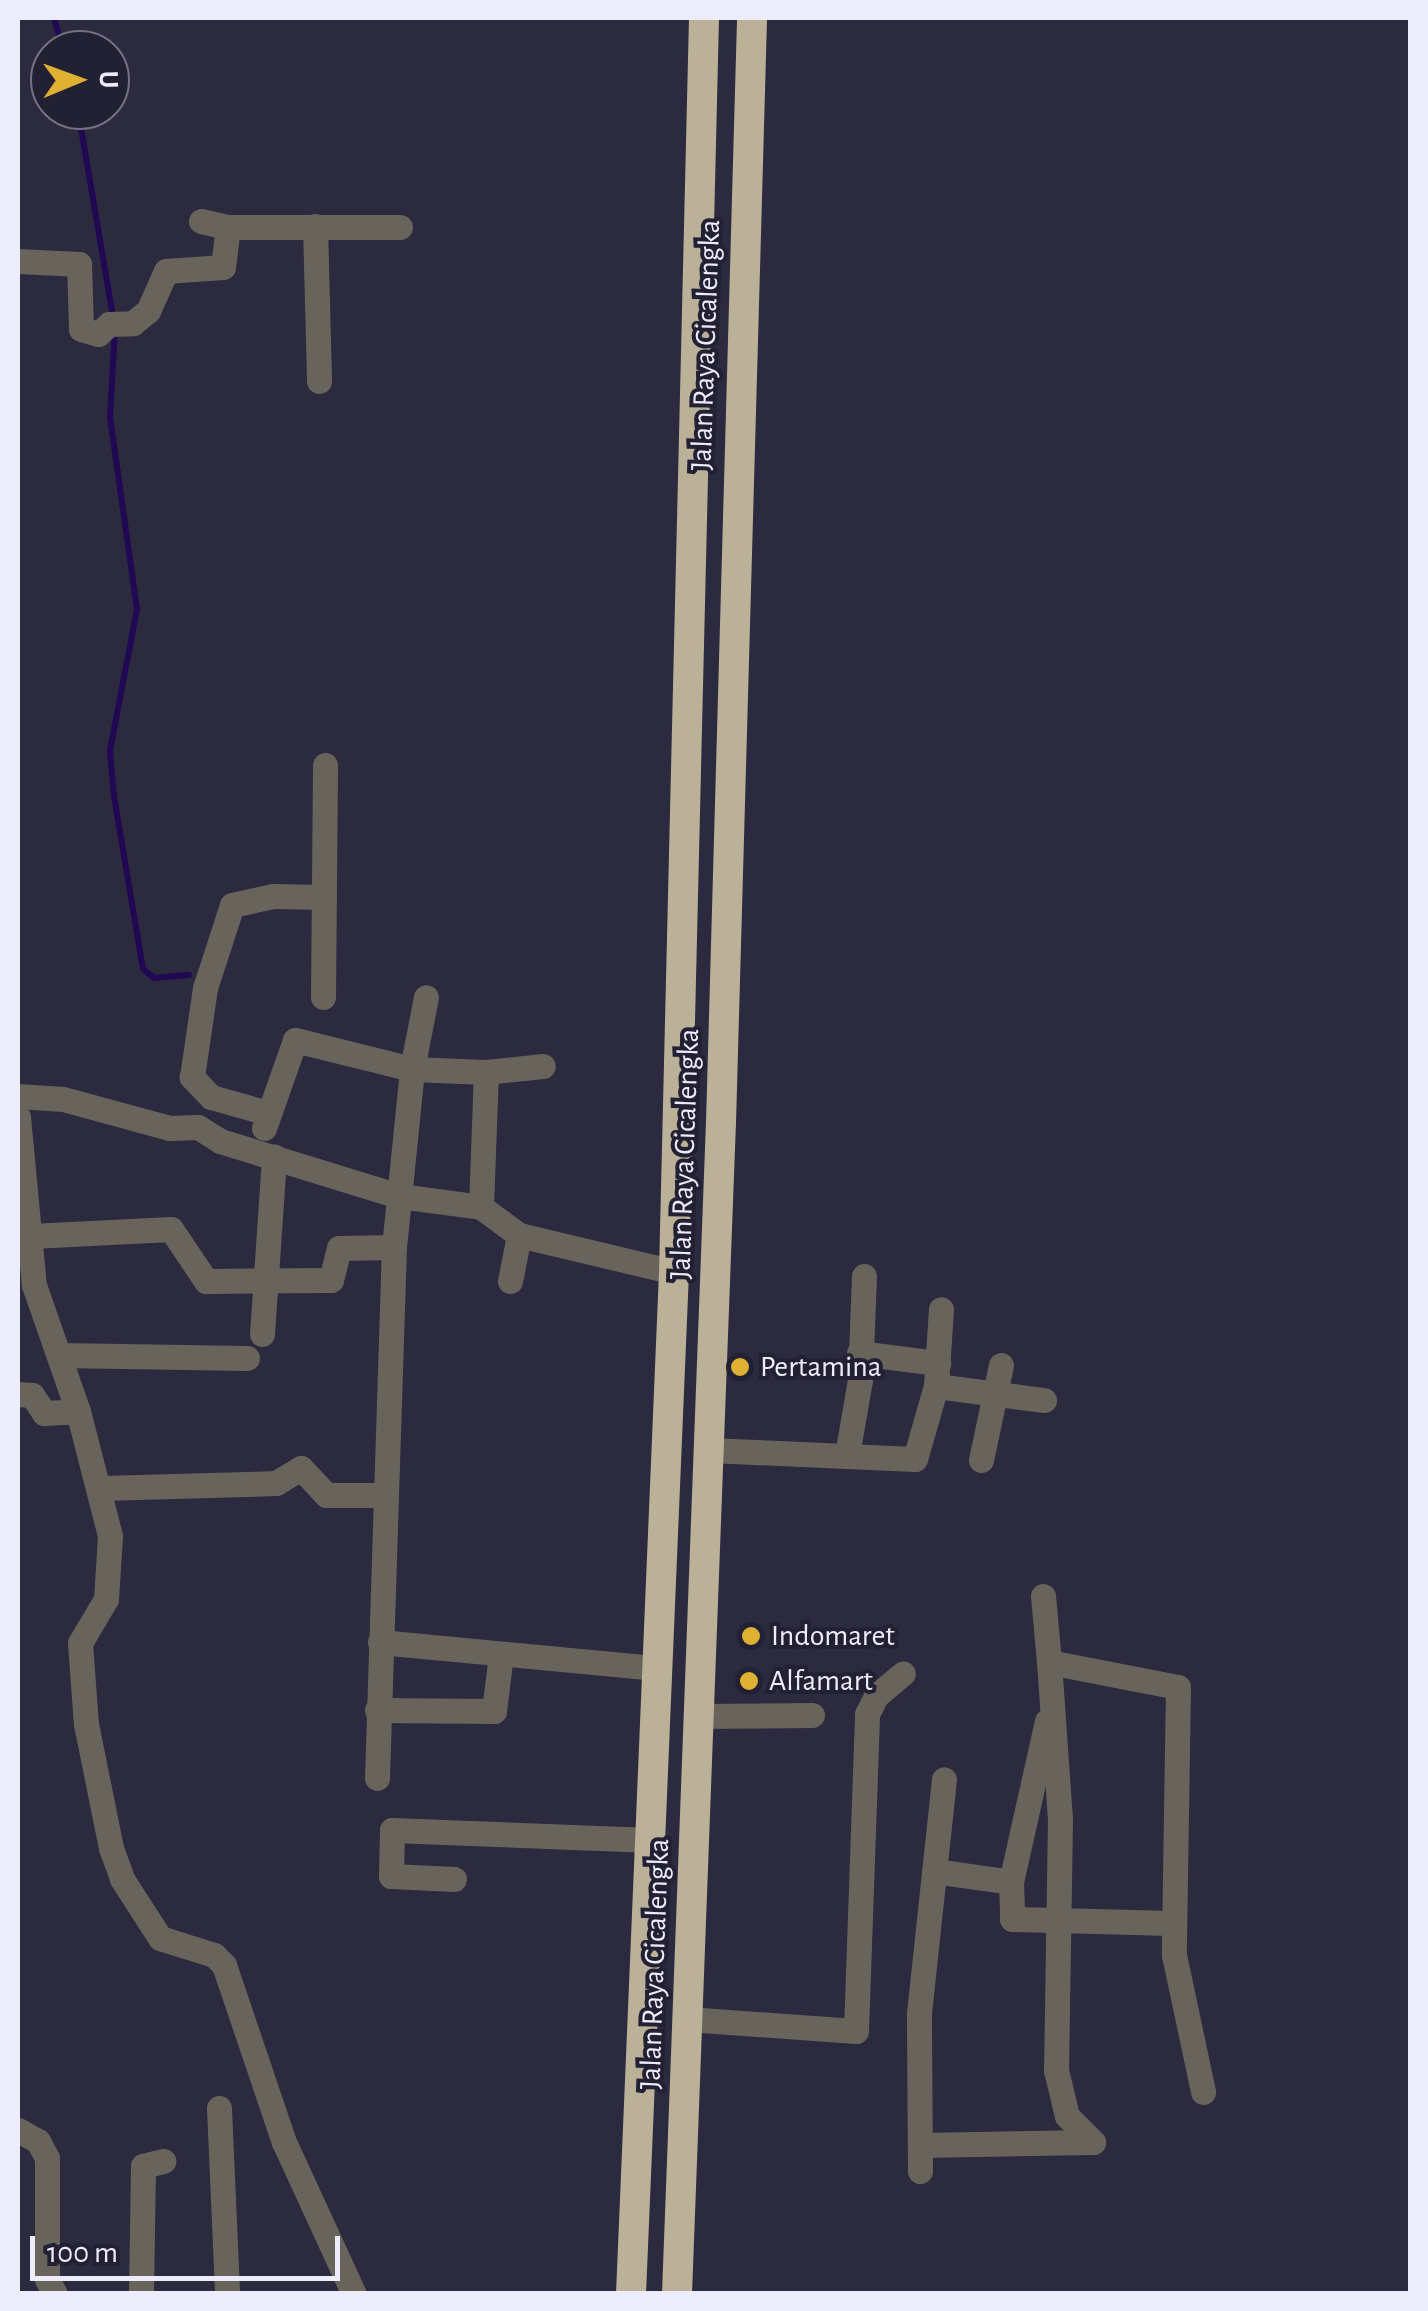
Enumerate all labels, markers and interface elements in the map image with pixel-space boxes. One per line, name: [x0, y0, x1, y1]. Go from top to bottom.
north arrow: [30, 30, 130, 130]
text: U: [94, 70, 122, 89]
street label: Jalan Raya Cicalengka: [684, 219, 728, 471]
street label: Jalan Raya Cicalengka: [663, 1028, 707, 1280]
place label: Pertamina: [760, 1349, 882, 1385]
marker: Pertamina: [729, 1356, 751, 1378]
place label: Indomaret: [771, 1618, 895, 1654]
marker: Indomaret: [740, 1625, 762, 1647]
place label: Alfamart: [769, 1663, 873, 1699]
marker: Alfamart: [738, 1670, 760, 1692]
street label: Jalan Raya Cicalengka: [633, 1838, 677, 2090]
scale bar: [35, 2216, 345, 2278]
text: 100 m: [47, 2238, 118, 2268]

